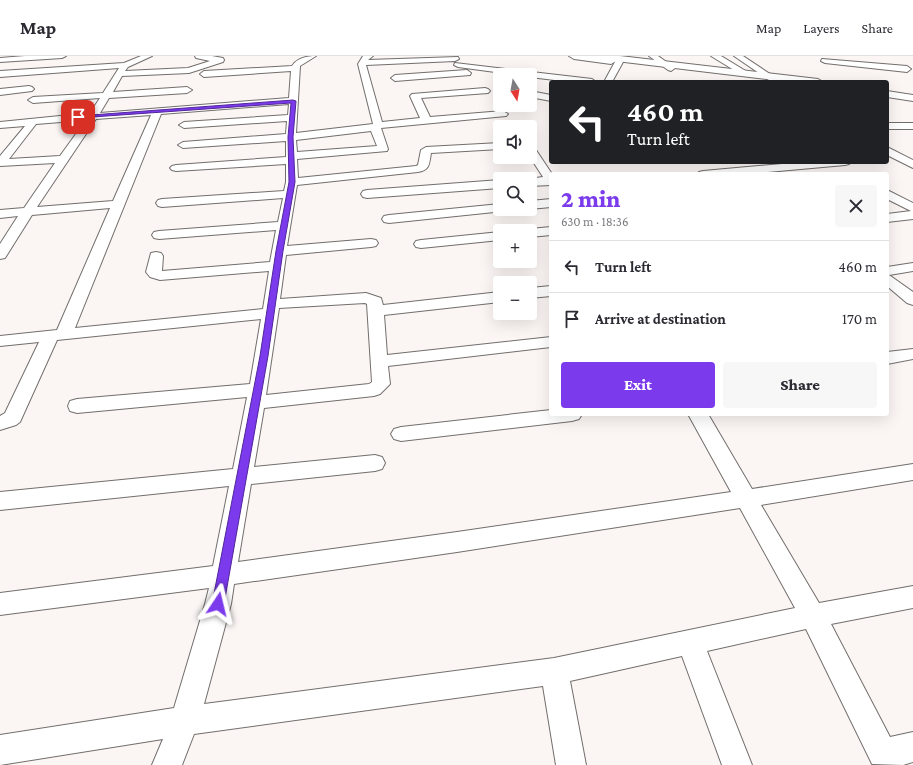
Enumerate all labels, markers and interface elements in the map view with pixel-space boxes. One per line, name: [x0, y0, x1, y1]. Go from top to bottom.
text: Map: [20, 17, 56, 38]
text: Map: [756, 20, 781, 36]
text: Layers: [803, 20, 840, 36]
text: Share: [862, 20, 893, 36]
north arrow: [493, 68, 537, 112]
map controls: [493, 68, 537, 320]
icon: left: [561, 96, 613, 148]
text: 460 m: [627, 96, 703, 127]
pin: [61, 100, 95, 134]
icon: arrive: [67, 106, 89, 128]
button: sound: [493, 120, 537, 164]
text: Turn left: [627, 129, 690, 149]
button: search: [493, 172, 537, 216]
text: 2 min: [561, 185, 620, 212]
button: close: [835, 185, 877, 227]
text: 630 m · 18:36: [561, 214, 629, 229]
button: +: [493, 224, 537, 268]
icon: left: [561, 256, 583, 278]
text: Turn left: [595, 259, 651, 275]
text: 460 m: [838, 259, 877, 275]
button: −: [493, 276, 537, 320]
icon: arrive: [561, 308, 583, 330]
text: Arrive at destination: [595, 311, 726, 327]
text: 170 m: [842, 311, 877, 327]
button: Exit: [561, 362, 715, 408]
button: Share: [723, 362, 877, 408]
position arrow: [197, 583, 239, 625]

